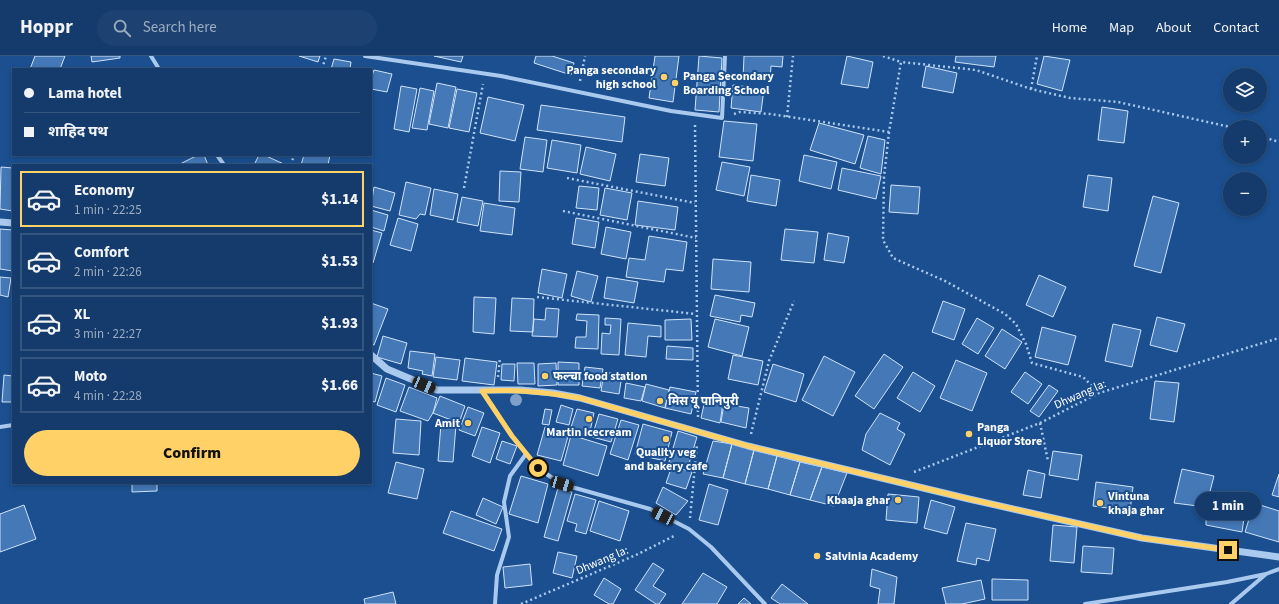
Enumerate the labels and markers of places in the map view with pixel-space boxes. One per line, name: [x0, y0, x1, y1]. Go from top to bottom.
place label: Panga secondary high school: [567, 62, 657, 93]
place label: Panga Secondary Boarding School: [683, 68, 775, 99]
marker: Panga secondary high school: [659, 72, 669, 82]
marker: Panga Secondary Boarding School: [670, 78, 680, 88]
place label: फल्चा food station: [553, 368, 647, 385]
marker: फल्चा food station: [540, 371, 550, 381]
place label: मिस यू पानिपुरी: [668, 393, 739, 410]
marker: मिस यू पानिपुरी: [655, 396, 665, 406]
marker: Martin Icecream: [584, 414, 594, 424]
place label: Amit: [434, 415, 460, 432]
marker: Amit: [463, 418, 473, 428]
place label: Panga Liquor Store: [977, 419, 1042, 450]
place label: Martin Icecream: [546, 424, 632, 441]
marker: Panga Liquor Store: [964, 429, 974, 439]
marker: Quality veg and bakery cafe: [661, 434, 671, 444]
place label: Quality veg and bakery cafe: [624, 444, 708, 475]
place label: Vintuna khaja ghar: [1107, 488, 1164, 519]
place label: Kbaaja ghar: [827, 492, 890, 509]
marker: Kbaaja ghar: [893, 495, 903, 505]
marker: Vintuna khaja ghar: [1095, 498, 1105, 508]
place label: Salvinia Academy: [825, 548, 919, 565]
marker: Salvinia Academy: [812, 551, 822, 561]

